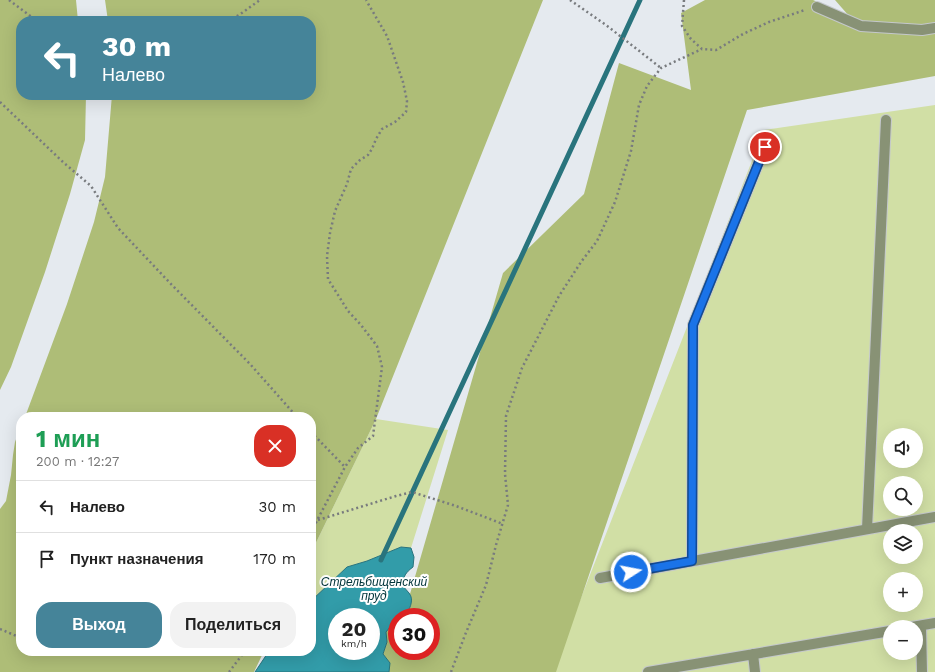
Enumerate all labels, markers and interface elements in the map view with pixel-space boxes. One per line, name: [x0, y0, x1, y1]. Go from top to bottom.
text: 30 m: [102, 30, 171, 63]
icon: left: [36, 32, 88, 84]
text: Налево: [102, 64, 165, 85]
pin: [748, 130, 782, 164]
icon: arrive: [754, 136, 776, 158]
text: 1 мин: [36, 425, 100, 453]
button: close: [254, 425, 296, 467]
map controls: [883, 428, 923, 660]
button: sound: [883, 428, 923, 468]
text: 200 m · 12:27: [36, 454, 119, 469]
button: search: [883, 476, 923, 516]
icon: left: [36, 496, 58, 518]
text: Налево: [70, 498, 125, 516]
text: 30 m: [259, 498, 296, 516]
button: layers: [883, 524, 923, 564]
icon: arrive: [36, 548, 58, 570]
text: Пункт назначения: [70, 550, 203, 568]
text: 170 m: [253, 550, 296, 568]
position arrow: [610, 551, 652, 593]
button: +: [883, 572, 923, 612]
water label: Стрельбищенский пруд: [321, 575, 428, 603]
button: Выход: [36, 602, 162, 648]
button: Поделиться: [170, 602, 296, 648]
speed limit sign: 30: [388, 608, 440, 660]
text: 20: [342, 617, 366, 641]
button: −: [883, 620, 923, 660]
text: km/h: [341, 638, 367, 649]

